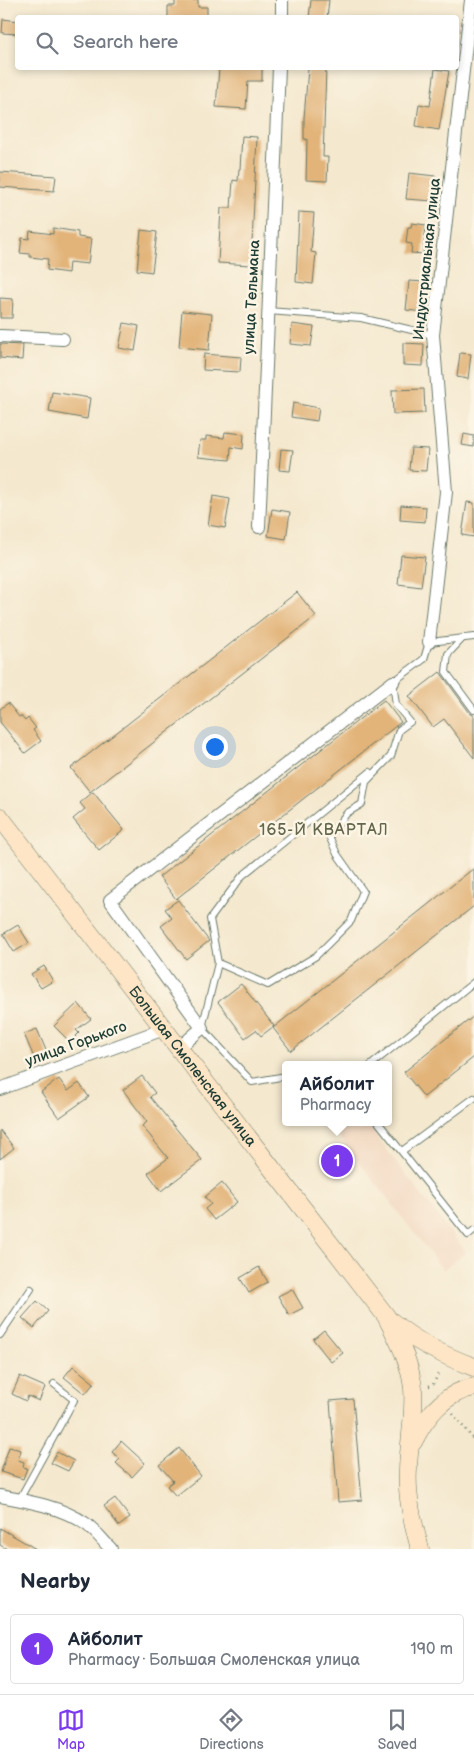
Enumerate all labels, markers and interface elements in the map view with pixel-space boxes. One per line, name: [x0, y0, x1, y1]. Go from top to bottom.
search box: [15, 15, 459, 70]
icon: search: [33, 29, 61, 57]
text: Search here: [73, 31, 178, 54]
street label: Индустриальная улица: [409, 177, 445, 341]
street label: улица Тельмана: [240, 239, 264, 355]
your location: [202, 734, 228, 760]
district label: 165-Й КВАРТАЛ: [259, 821, 389, 840]
street label: Большая Смоленская улица: [125, 982, 261, 1150]
street label: улица Горького: [23, 1017, 129, 1071]
popup: [282, 1061, 392, 1126]
text: Айболит: [300, 1073, 374, 1096]
text: Pharmacy: [300, 1096, 371, 1115]
pin: 1: [321, 1142, 353, 1180]
text: Nearby: [20, 1569, 90, 1594]
text: Айболит: [68, 1628, 143, 1651]
text: 1: [34, 1640, 40, 1659]
text: 190 m: [411, 1640, 453, 1659]
text: Pharmacy · Большая Смоленская улица: [68, 1651, 360, 1670]
tab: Map: [57, 1706, 85, 1753]
tab: Directions: [199, 1706, 264, 1753]
tab: Saved: [378, 1706, 417, 1753]

